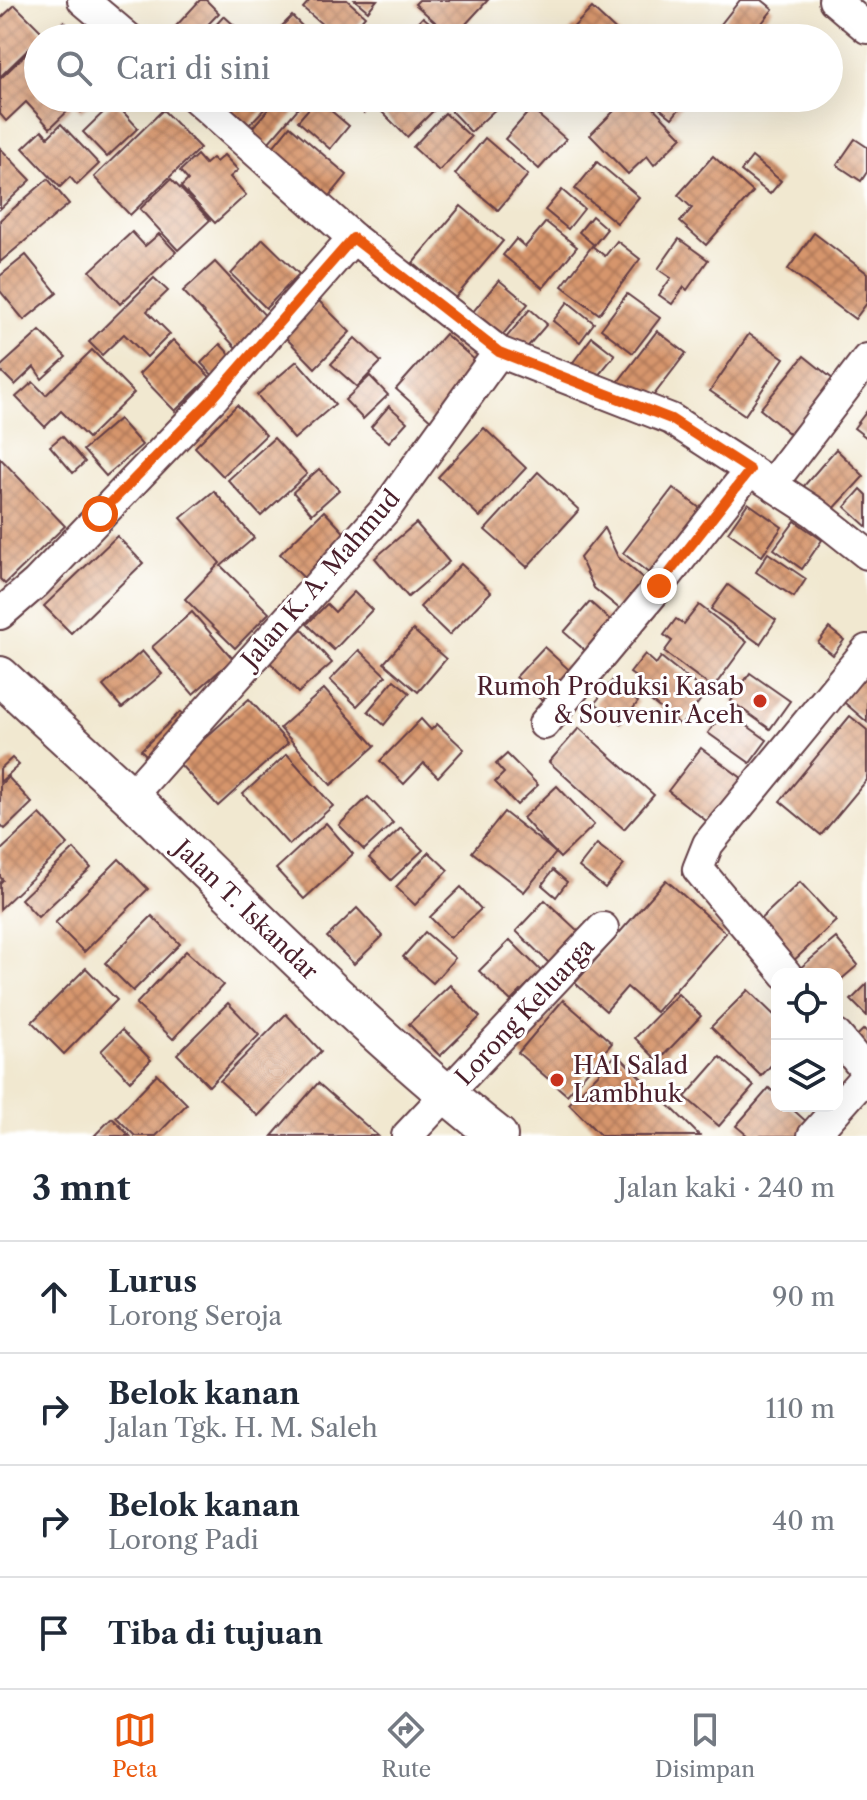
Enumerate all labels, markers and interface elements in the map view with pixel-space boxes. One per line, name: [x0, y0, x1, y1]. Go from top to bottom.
search box: [24, 24, 843, 112]
icon: search: [52, 46, 96, 90]
text: Cari di sini: [116, 50, 270, 87]
street label: Jalan K. A. Mahmud: [233, 483, 406, 677]
route start: [82, 496, 118, 532]
route end: [641, 568, 677, 604]
place label: Rumoh Produksi Kasab & Souvenir Aceh: [476, 672, 744, 729]
marker: Rumoh Produksi Kasab & Souvenir Aceh: [751, 692, 769, 710]
street label: Jalan T. Iskandar: [166, 831, 324, 986]
street label: Lorong Keluarga: [449, 932, 600, 1091]
map controls: [771, 968, 843, 1112]
button: locate: [771, 968, 843, 1040]
button: layers: [771, 1040, 843, 1112]
place label: HAI Salad Lambhuk: [573, 1051, 688, 1108]
marker: HAI Salad Lambhuk: [548, 1071, 566, 1089]
text: 3 mnt: [32, 1167, 130, 1209]
text: Jalan kaki · 240 m: [618, 1172, 835, 1204]
text: Lurus: [108, 1263, 197, 1300]
icon: ahead: [32, 1275, 76, 1319]
text: 90 m: [772, 1281, 835, 1313]
text: Lorong Seroja: [108, 1300, 282, 1332]
text: Belok kanan: [108, 1375, 300, 1412]
icon: right: [32, 1387, 76, 1431]
text: 110 m: [766, 1393, 835, 1425]
text: Jalan Tgk. H. M. Saleh: [108, 1412, 378, 1444]
text: Belok kanan: [108, 1487, 300, 1524]
icon: right: [32, 1499, 76, 1543]
text: 40 m: [772, 1505, 835, 1537]
text: Lorong Padi: [108, 1524, 259, 1556]
icon: arrive: [32, 1611, 76, 1655]
text: Tiba di tujuan: [108, 1615, 323, 1652]
tab: Peta: [112, 1708, 158, 1783]
tab: Rute: [381, 1708, 431, 1783]
tab: Disimpan: [655, 1708, 755, 1783]

